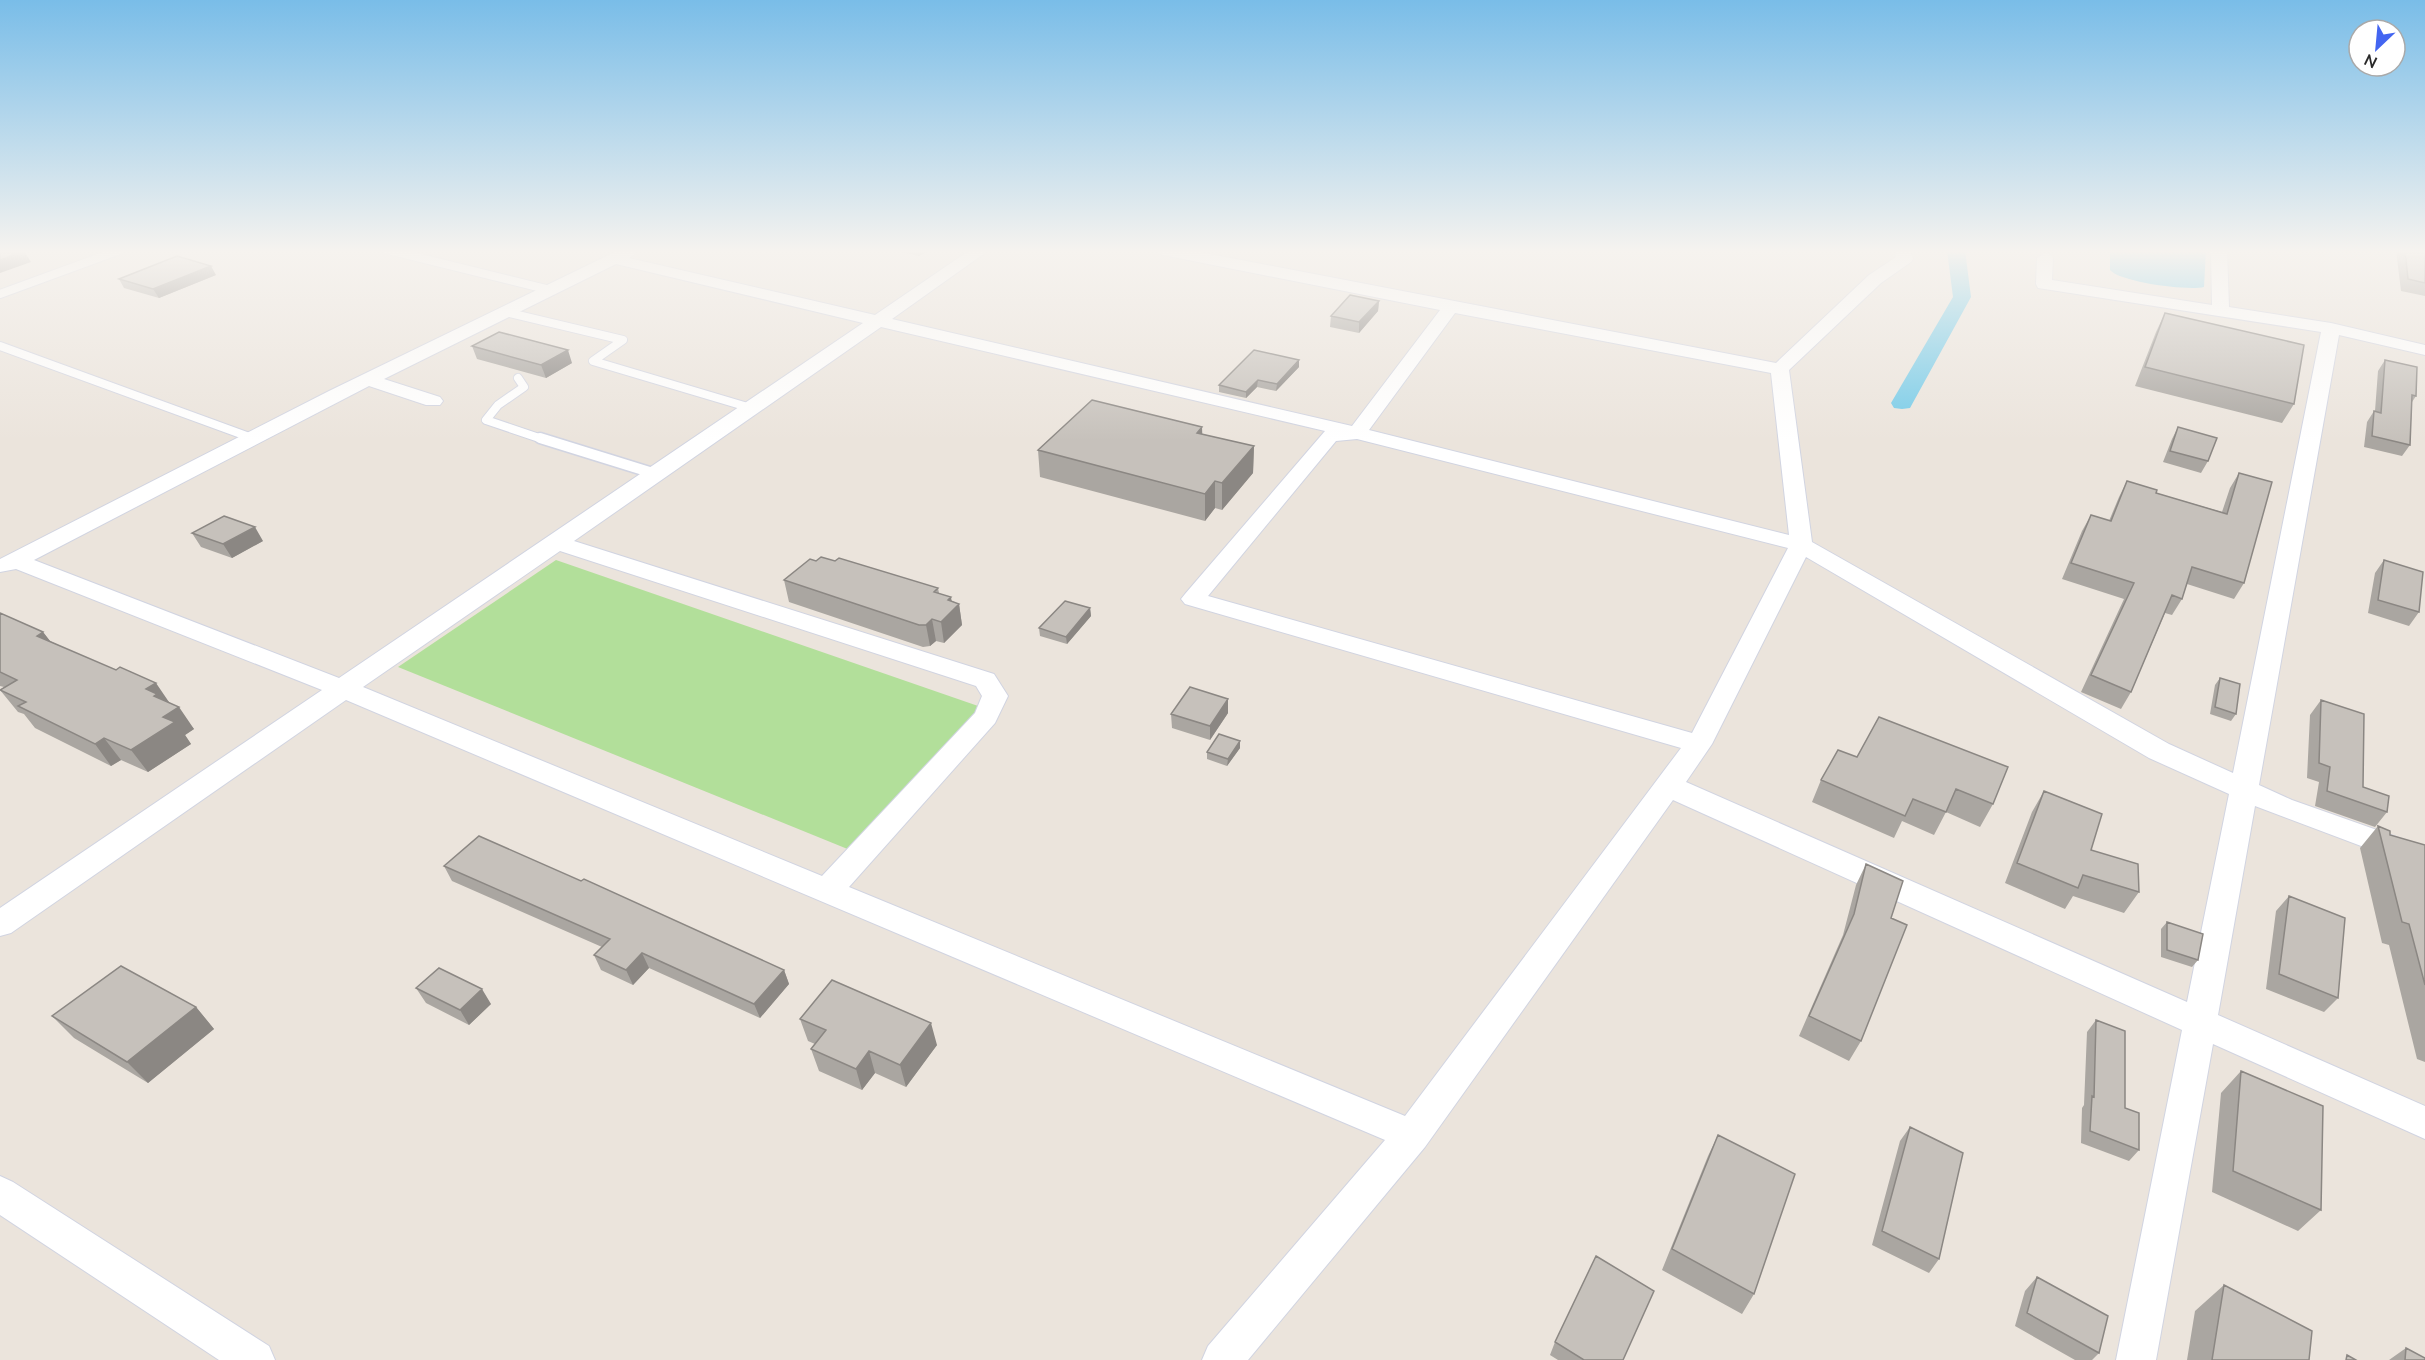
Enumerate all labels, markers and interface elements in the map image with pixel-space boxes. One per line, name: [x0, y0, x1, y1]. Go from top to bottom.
north arrow: [2347, 18, 2407, 78]
text: N: [2361, 48, 2381, 73]

